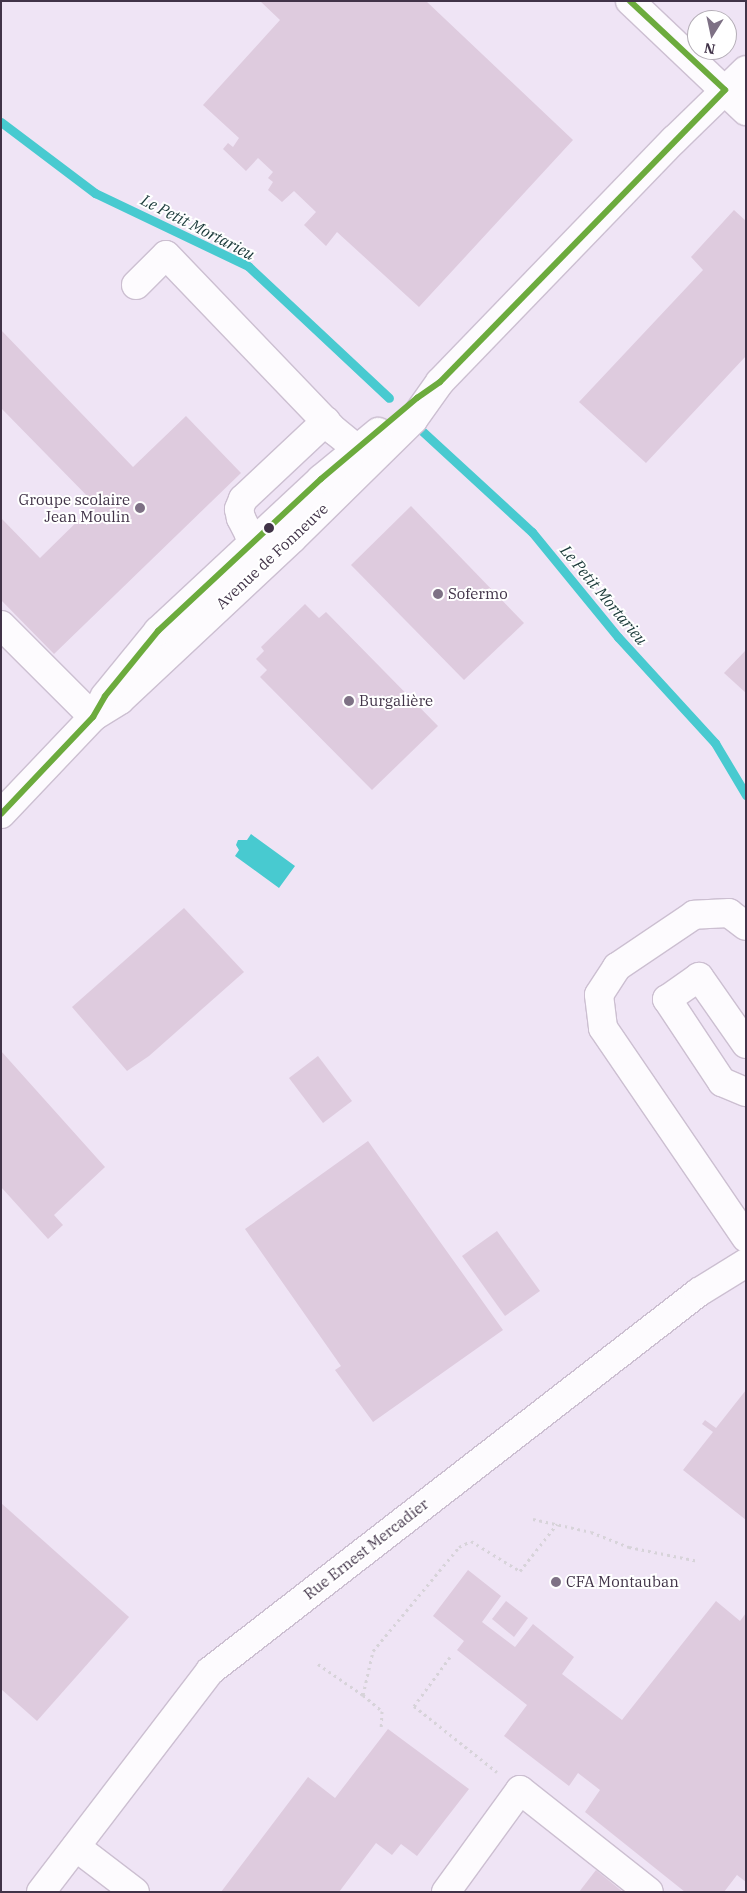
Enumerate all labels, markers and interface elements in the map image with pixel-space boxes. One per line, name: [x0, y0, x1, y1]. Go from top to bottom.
north arrow: [687, 10, 737, 60]
text: N: [703, 39, 717, 59]
water label: Le Petit Mortarieu: [138, 190, 258, 264]
place label: Groupe scolaire Jean Moulin: [18, 490, 130, 525]
street label: Avenue de Fonneuve: [212, 499, 332, 613]
marker: Groupe scolaire Jean Moulin: [134, 502, 146, 514]
unlabelled marker: [264, 523, 274, 533]
water label: Le Petit Mortarieu: [557, 541, 651, 649]
place label: Sofermo: [448, 585, 508, 603]
marker: Sofermo: [432, 588, 444, 600]
place label: Burgalière: [359, 692, 433, 710]
marker: Burgalière: [343, 695, 355, 707]
street label: Rue Ernest Mercadier: [300, 1495, 432, 1603]
place label: CFA Montauban: [566, 1573, 679, 1591]
marker: CFA Montauban: [550, 1576, 562, 1588]

